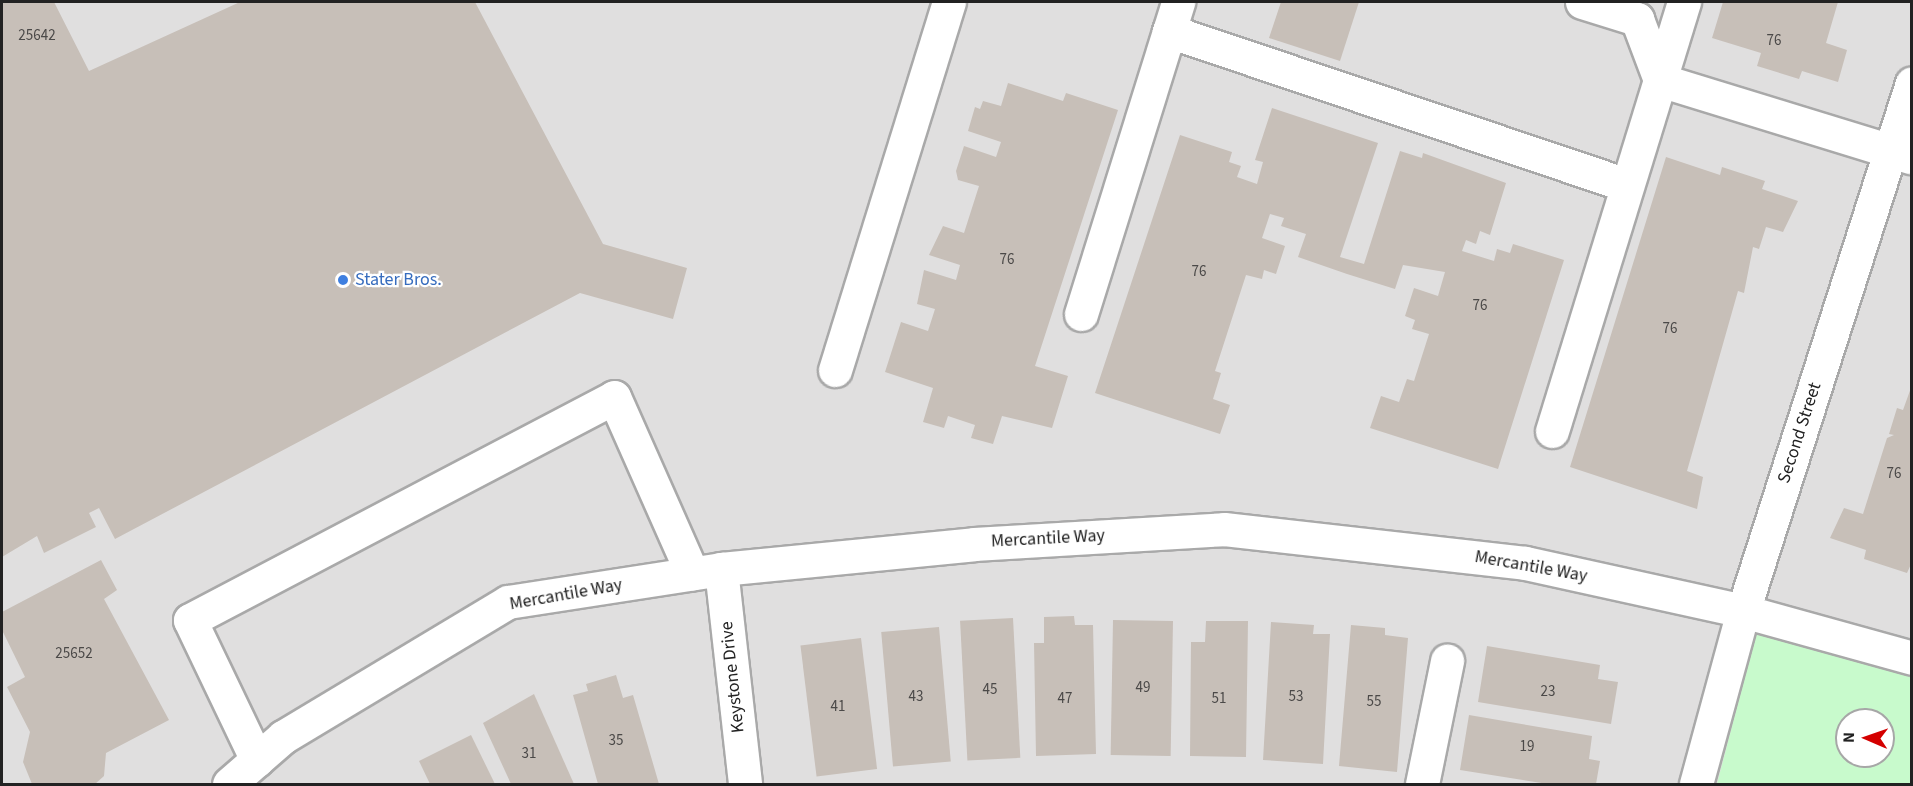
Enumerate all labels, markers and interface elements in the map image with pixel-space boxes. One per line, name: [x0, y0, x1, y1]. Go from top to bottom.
house number: 25642: [18, 27, 56, 45]
house number: 76: [1767, 32, 1781, 50]
house number: 76: [1000, 251, 1014, 269]
house number: 76: [1192, 263, 1206, 281]
place label: Stater Bros.: [355, 269, 442, 291]
marker: Stater Bros.: [336, 273, 350, 287]
house number: 76: [1473, 297, 1487, 315]
house number: 76: [1663, 320, 1677, 338]
street label: Second Street: [1774, 380, 1826, 486]
house number: 76: [1887, 465, 1901, 483]
street label: Mercantile Way: [991, 525, 1105, 553]
street label: Mercantile Way: [1473, 546, 1589, 588]
street label: Mercantile Way: [508, 574, 624, 616]
street label: Keystone Drive: [716, 620, 750, 734]
house number: 25652: [55, 645, 93, 663]
house number: 49: [1136, 679, 1150, 697]
house number: 45: [983, 681, 997, 699]
house number: 23: [1541, 683, 1555, 701]
house number: 43: [909, 688, 923, 706]
house number: 53: [1289, 688, 1303, 706]
house number: 47: [1058, 690, 1072, 708]
house number: 51: [1212, 690, 1226, 708]
house number: 55: [1367, 693, 1381, 711]
house number: 41: [831, 698, 845, 716]
north arrow: [1835, 708, 1895, 768]
house number: 35: [609, 732, 623, 750]
text: N: [1838, 732, 1860, 743]
house number: 19: [1520, 738, 1534, 756]
house number: 31: [522, 745, 536, 763]

